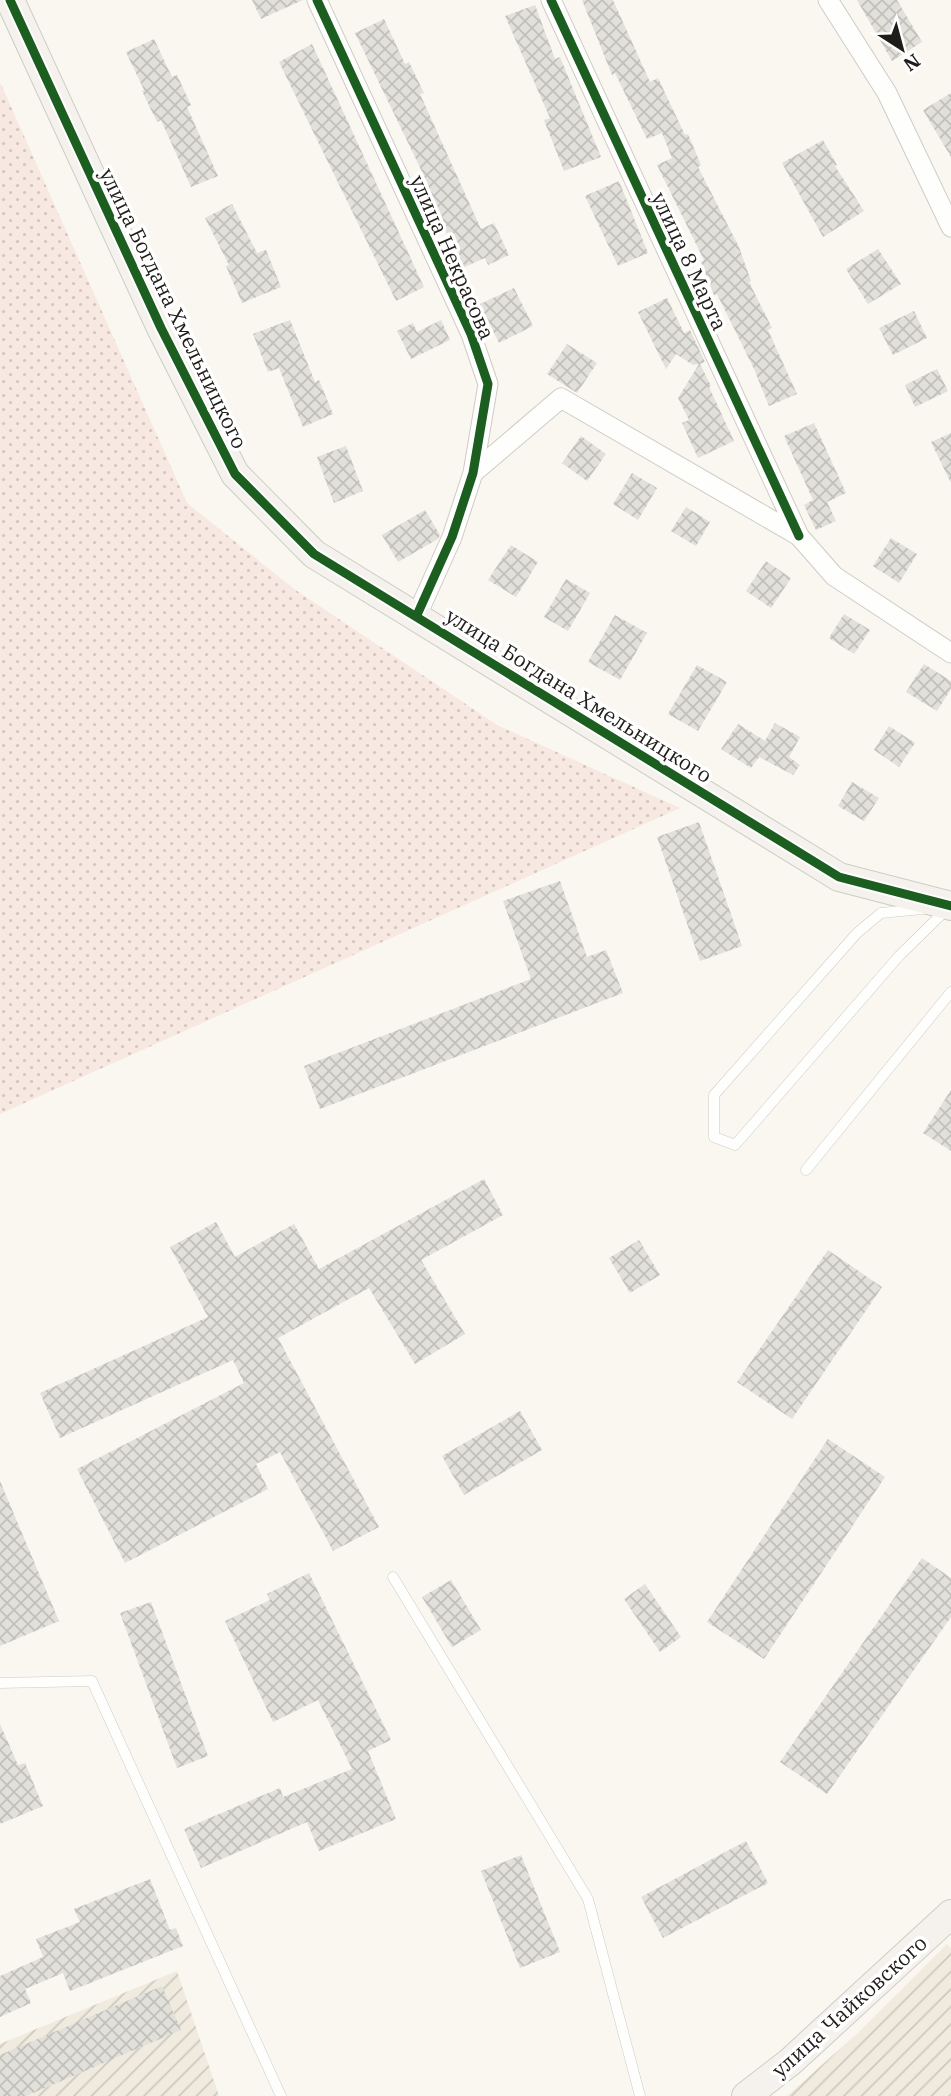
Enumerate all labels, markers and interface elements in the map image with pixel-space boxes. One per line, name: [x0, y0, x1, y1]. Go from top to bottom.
north arrow: [867, 14, 937, 84]
text: N: [899, 49, 925, 77]
street label: улица Богдана Хмельницкого: [94, 163, 254, 453]
street label: улица Некрасова: [404, 170, 502, 344]
street label: улица 8 Марта: [646, 187, 734, 335]
street label: улица Богдана Хмельницкого: [441, 601, 717, 789]
street label: улица Чайковского: [765, 1929, 933, 2083]

